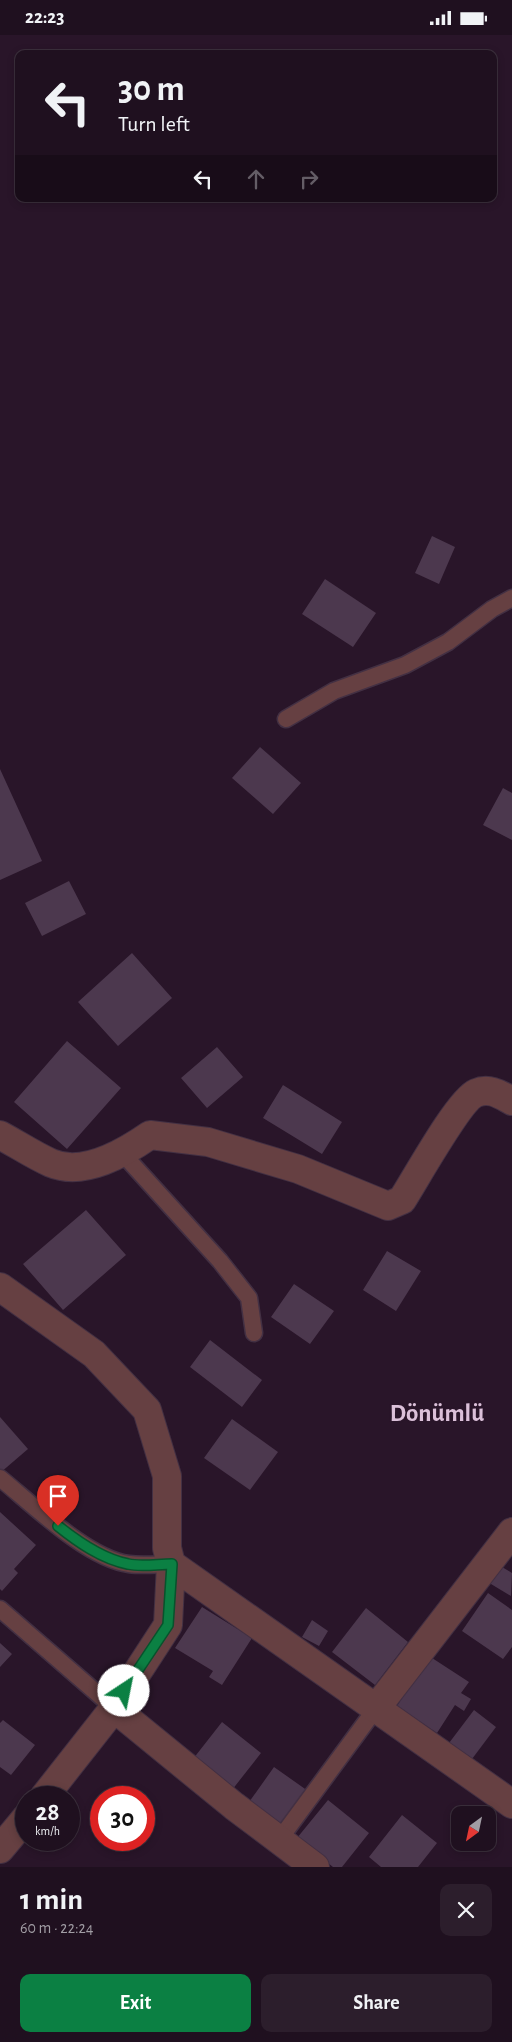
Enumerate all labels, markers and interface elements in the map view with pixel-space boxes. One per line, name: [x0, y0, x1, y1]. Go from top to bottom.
text: 22:23: [25, 8, 64, 27]
icon: left: [35, 70, 100, 135]
text: 30 m: [118, 72, 185, 107]
text: Turn left: [118, 113, 190, 135]
icon: left: [189, 165, 217, 193]
icon: ahead: [242, 165, 270, 193]
icon: right: [295, 165, 323, 193]
district label: Dönümlü: [390, 1401, 484, 1426]
pin: [37, 1475, 79, 1526]
icon: arrive: [44, 1482, 72, 1510]
position arrow: [97, 1664, 149, 1716]
speed limit sign: 30: [90, 1786, 155, 1851]
text: 28: [35, 1800, 60, 1825]
north arrow: [451, 1806, 496, 1851]
map controls: [451, 1806, 496, 1851]
text: km/h: [35, 1825, 60, 1837]
button: close: [440, 1884, 492, 1936]
text: 1 min: [20, 1885, 83, 1915]
text: 60 m · 22:24: [20, 1920, 94, 1936]
button: Exit: [20, 1974, 251, 2032]
button: Share: [261, 1974, 492, 2032]

